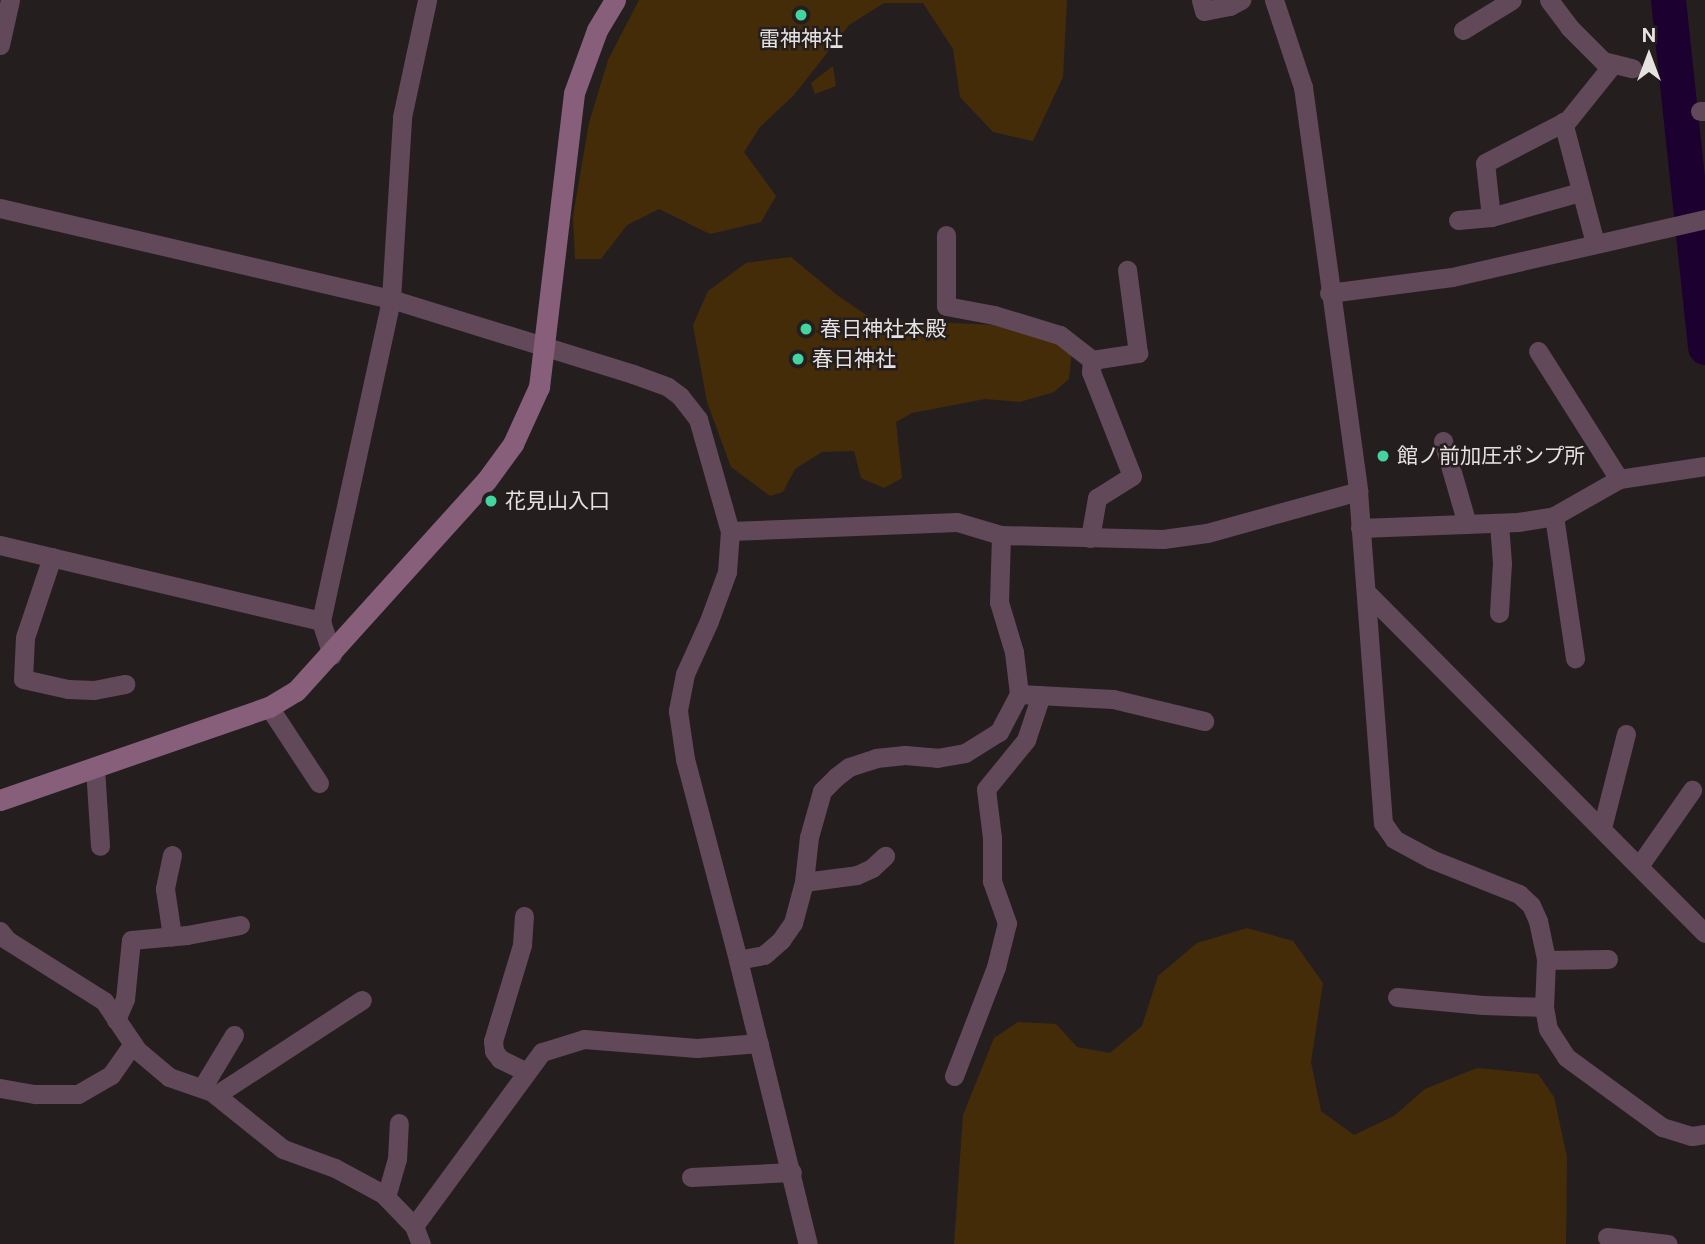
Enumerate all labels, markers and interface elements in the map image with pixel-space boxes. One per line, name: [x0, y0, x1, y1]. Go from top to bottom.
marker: 雷神神社: [793, 7, 809, 23]
north arrow: [1614, 21, 1684, 91]
text: N: [1642, 24, 1656, 46]
place label: 雷神神社: [759, 26, 843, 52]
place label: 春日神社本殿: [820, 316, 946, 342]
marker: 春日神社本殿: [798, 321, 814, 337]
place label: 春日神社: [812, 346, 896, 372]
marker: 春日神社: [790, 351, 806, 367]
place label: 館ノ前加圧ポンプ所: [1397, 443, 1586, 469]
marker: 館ノ前加圧ポンプ所: [1375, 448, 1391, 464]
place label: 花見山入口: [505, 488, 610, 514]
marker: 花見山入口: [483, 493, 499, 509]

